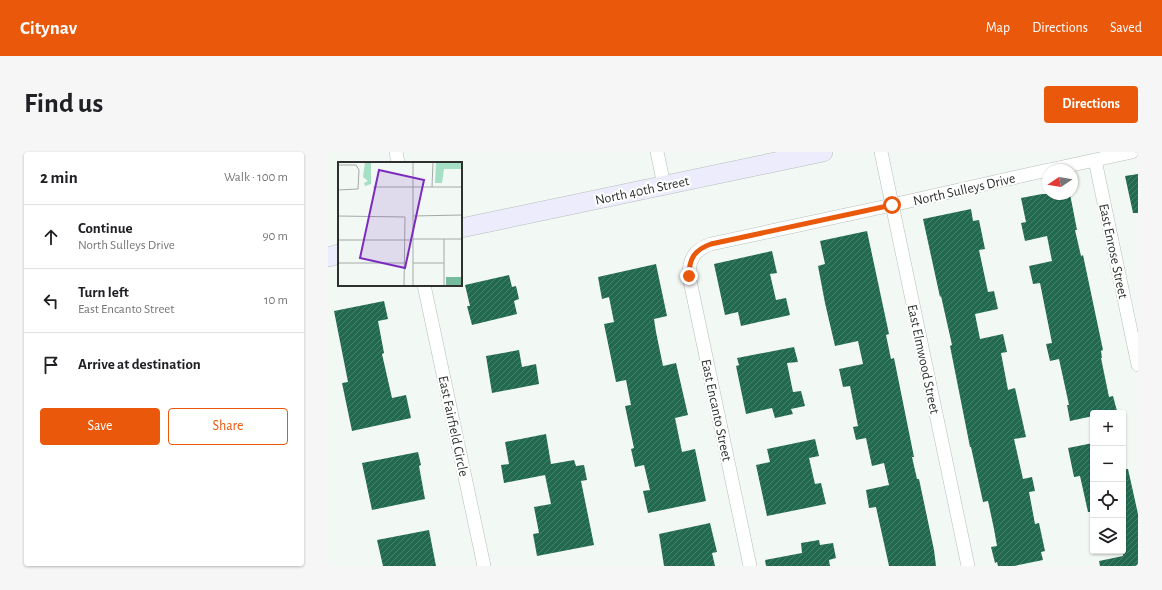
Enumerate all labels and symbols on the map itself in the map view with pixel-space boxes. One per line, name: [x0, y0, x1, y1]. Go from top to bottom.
inset map: [338, 162, 462, 286]
north arrow: [1042, 164, 1078, 200]
street label: North Sulleys Drive: [912, 171, 1017, 209]
street label: North 40th Street: [594, 174, 691, 208]
route start: [883, 196, 901, 214]
street label: East Enrose Street: [1096, 202, 1130, 301]
route end: [680, 267, 698, 285]
street label: East Elmwood Street: [905, 303, 942, 416]
street label: East Encanto Street: [698, 358, 734, 463]
street label: East Fairfield Circle: [436, 375, 471, 478]

